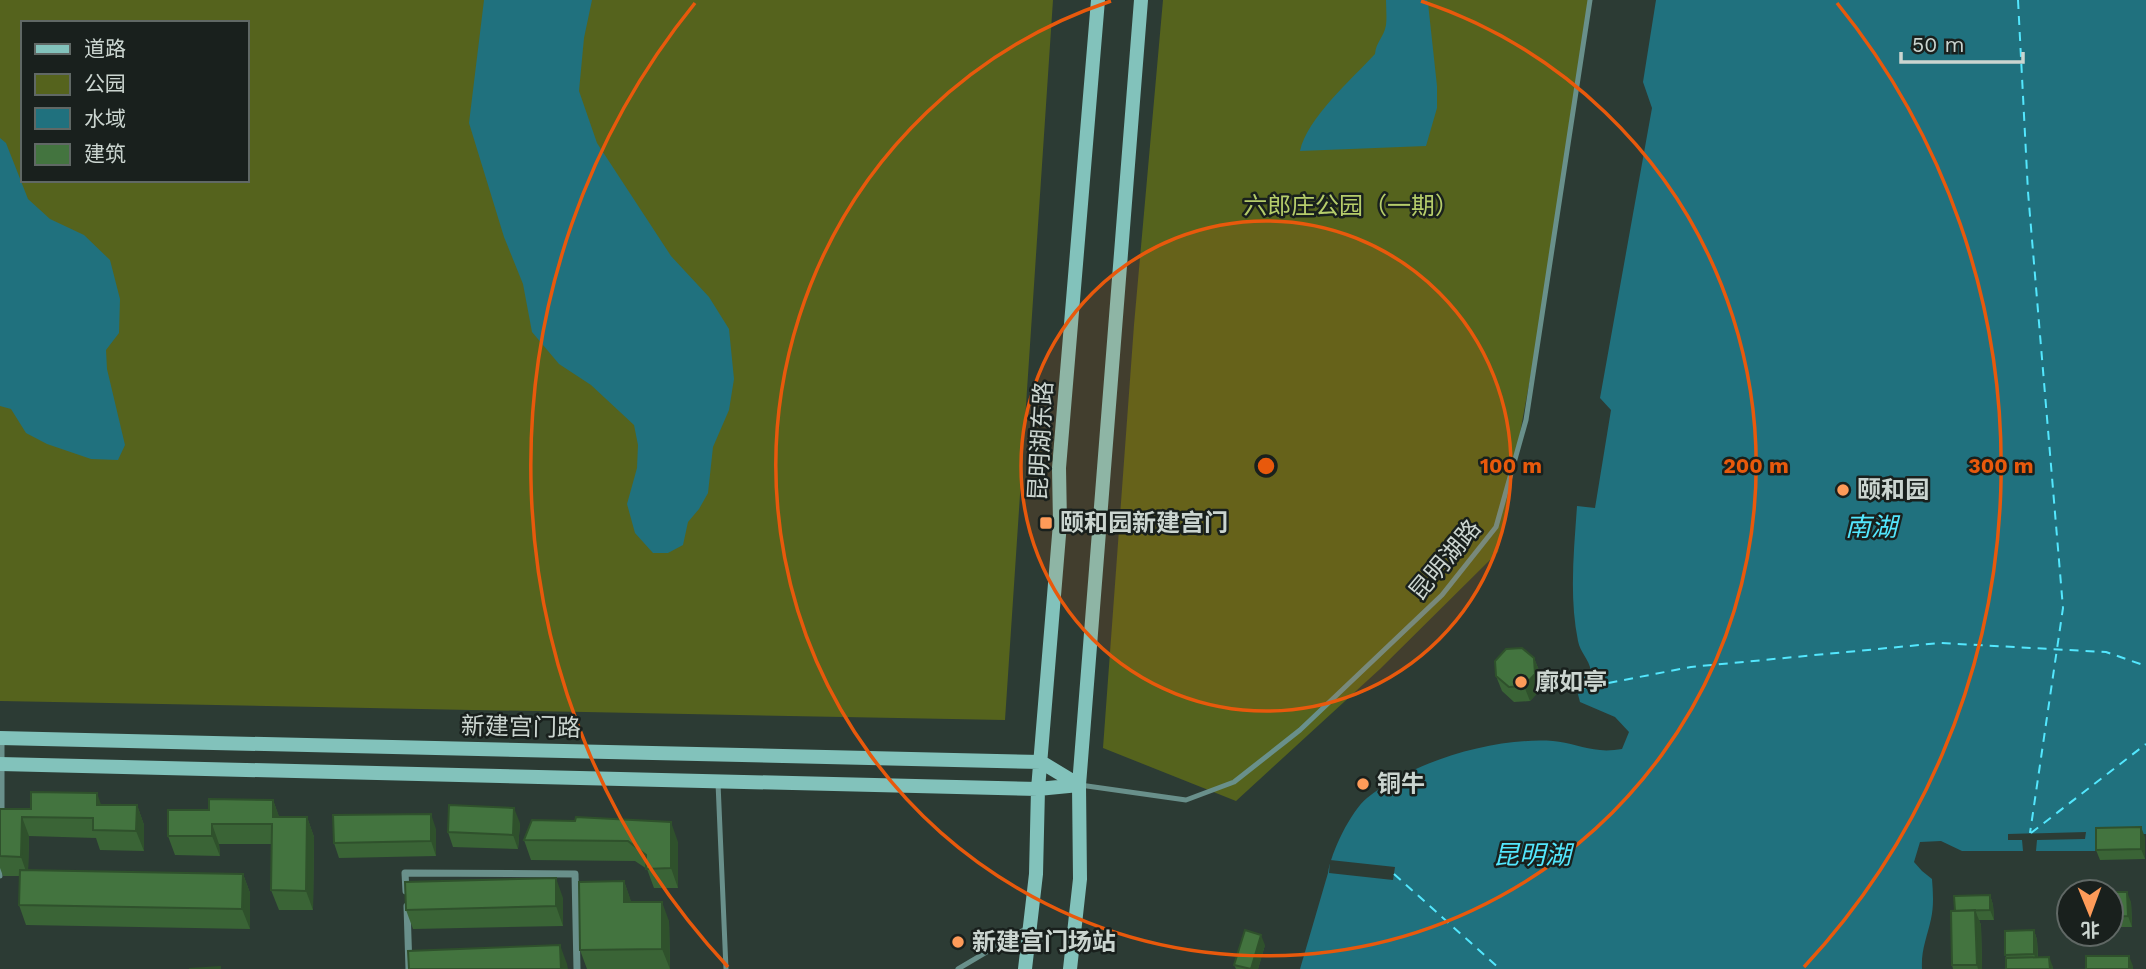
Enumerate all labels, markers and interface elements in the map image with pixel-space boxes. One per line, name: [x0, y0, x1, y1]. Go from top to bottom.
legend: [21, 21, 248, 182]
scale bar: [1901, 21, 2024, 65]
text: 50 m: [1912, 32, 1964, 57]
text: 道路: [84, 36, 126, 61]
text: 公园: [84, 71, 126, 96]
text: 水域: [84, 106, 126, 131]
text: 建筑: [84, 141, 126, 166]
park label: 六郎庄公园（一期）: [1243, 192, 1459, 220]
street label: 昆明湖东路: [1024, 380, 1058, 502]
text: 100 m: [1480, 453, 1542, 478]
text: 200 m: [1723, 453, 1789, 478]
text: 300 m: [1968, 453, 2034, 478]
centre of rings: [1254, 454, 1278, 478]
place label: 颐和园: [1857, 476, 1929, 504]
marker: 颐和园: [1835, 482, 1851, 498]
place label: 颐和园新建宫门: [1060, 509, 1228, 537]
water label: 南湖: [1845, 512, 1901, 542]
street label: 昆明湖路: [1403, 514, 1487, 606]
marker: 颐和园新建宫门: [1038, 515, 1054, 531]
place label: 廓如亭: [1535, 668, 1607, 696]
marker: 廓如亭: [1513, 674, 1529, 690]
street label: 新建宫门路: [461, 712, 581, 742]
place label: 铜牛: [1377, 770, 1425, 798]
marker: 铜牛: [1355, 776, 1371, 792]
water label: 昆明湖: [1493, 840, 1575, 870]
north arrow: [2055, 878, 2125, 948]
text: 北: [2081, 918, 2100, 941]
place label: 新建宫门场站: [972, 928, 1116, 956]
marker: 新建宫门场站: [950, 934, 966, 950]

